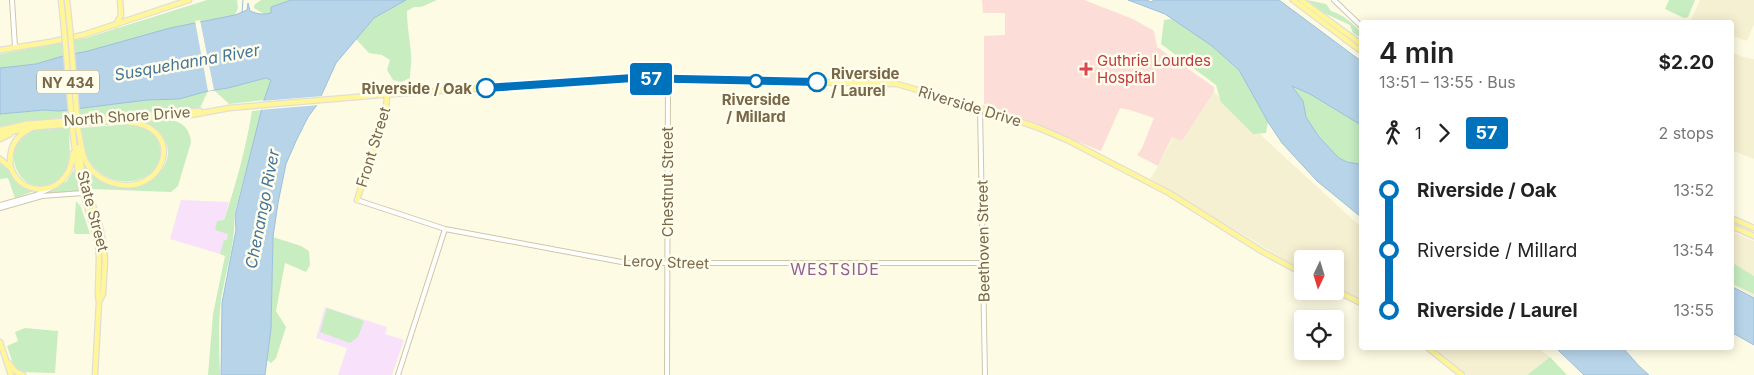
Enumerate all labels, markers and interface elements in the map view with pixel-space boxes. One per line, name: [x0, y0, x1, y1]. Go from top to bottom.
text: 4 min: [1379, 36, 1454, 70]
water label: Susquehanna River: [113, 39, 262, 85]
place label: Guthrie Lourdes Hospital: [1097, 51, 1211, 87]
text: $2.20: [1658, 51, 1714, 74]
marker: Guthrie Lourdes Hospital: [1079, 62, 1093, 76]
line badge: 57: [628, 63, 674, 95]
place label: Riverside / Laurel: [831, 64, 900, 100]
text: 57: [640, 68, 662, 89]
road number: NY 434: [37, 70, 99, 94]
marker: Riverside / Laurel: [807, 72, 827, 92]
text: 13:51 – 13:55 · Bus: [1379, 72, 1516, 92]
marker: Riverside / Millard: [749, 74, 763, 88]
marker: Riverside / Oak: [476, 78, 496, 98]
place label: Riverside / Oak: [362, 79, 472, 98]
street label: Riverside Drive: [916, 81, 1024, 131]
place label: Riverside / Millard: [722, 90, 790, 126]
street label: North Shore Drive: [63, 102, 191, 130]
street label: Front Street: [352, 104, 394, 190]
icon: walk: [1379, 119, 1407, 147]
icon: forward: [1430, 119, 1458, 147]
text: 57: [1476, 122, 1498, 143]
text: 1: [1415, 123, 1422, 143]
text: 2 stops: [1658, 123, 1714, 143]
street label: Chestnut Street: [658, 127, 677, 237]
water label: Chenango River: [241, 147, 284, 270]
street label: State Street: [73, 168, 113, 254]
text: Riverside / Oak: [1417, 179, 1557, 202]
street label: Beethoven Street: [972, 180, 994, 302]
text: 13:52: [1674, 180, 1714, 200]
text: Riverside / Millard: [1417, 239, 1577, 262]
text: 13:54: [1673, 240, 1714, 260]
north arrow: [1294, 250, 1344, 300]
map controls: [1294, 250, 1344, 360]
street label: Leroy Street: [623, 251, 710, 273]
district label: WESTSIDE: [790, 259, 880, 279]
text: Riverside / Laurel: [1417, 299, 1578, 322]
text: 13:55: [1674, 300, 1714, 320]
button: locate: [1294, 310, 1344, 360]

